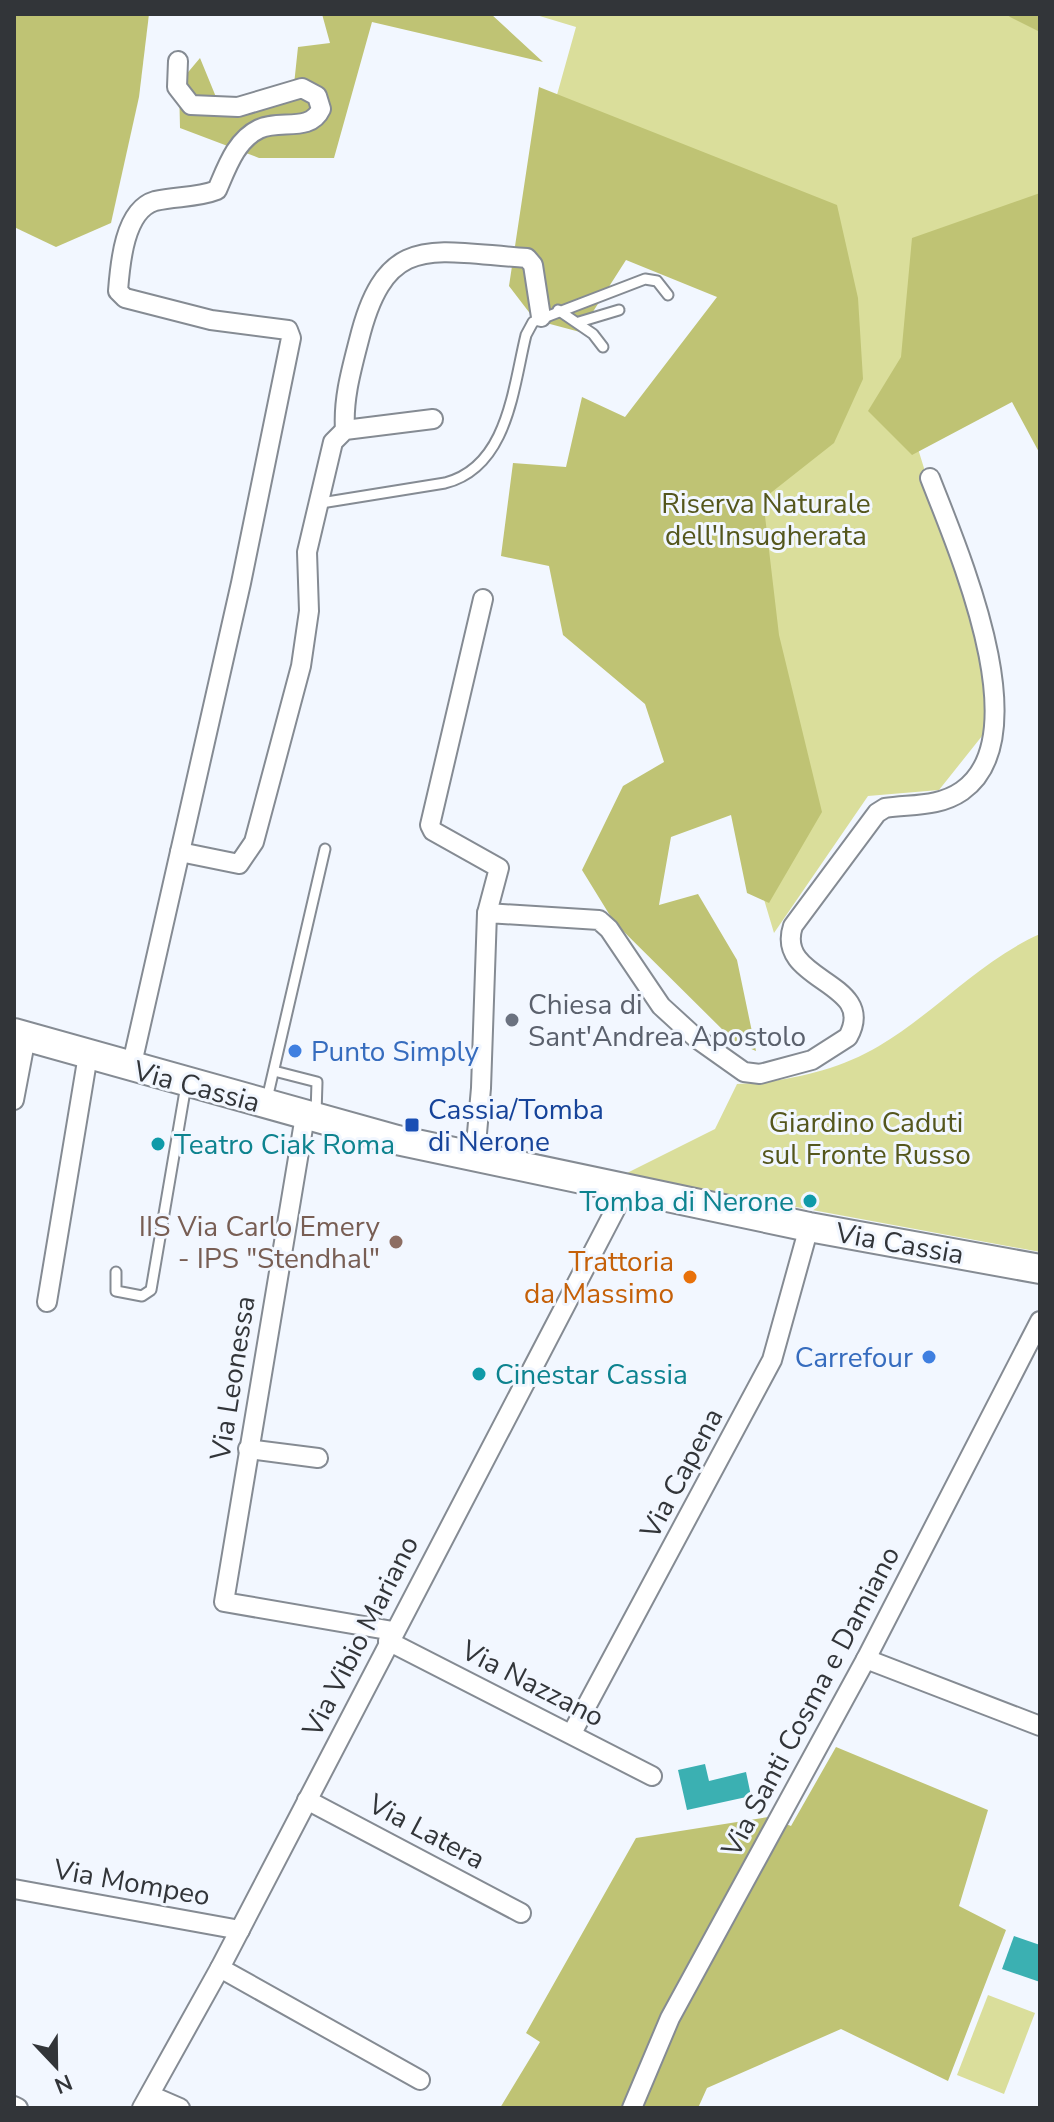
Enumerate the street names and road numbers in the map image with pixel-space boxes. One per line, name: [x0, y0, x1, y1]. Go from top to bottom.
street label: Via Cassia: [128, 1052, 264, 1122]
street label: Via Cassia: [832, 1214, 967, 1274]
street label: Via Leonessa: [201, 1293, 265, 1464]
street label: Via Capena: [631, 1401, 732, 1546]
street label: Via Vibio Mariano: [293, 1529, 428, 1744]
street label: Via Santi Cosma e Damiano: [712, 1540, 909, 1864]
street label: Via Nazzano: [454, 1631, 610, 1736]
street label: Via Latera: [361, 1785, 492, 1879]
street label: Via Mompeo: [50, 1850, 213, 1915]

